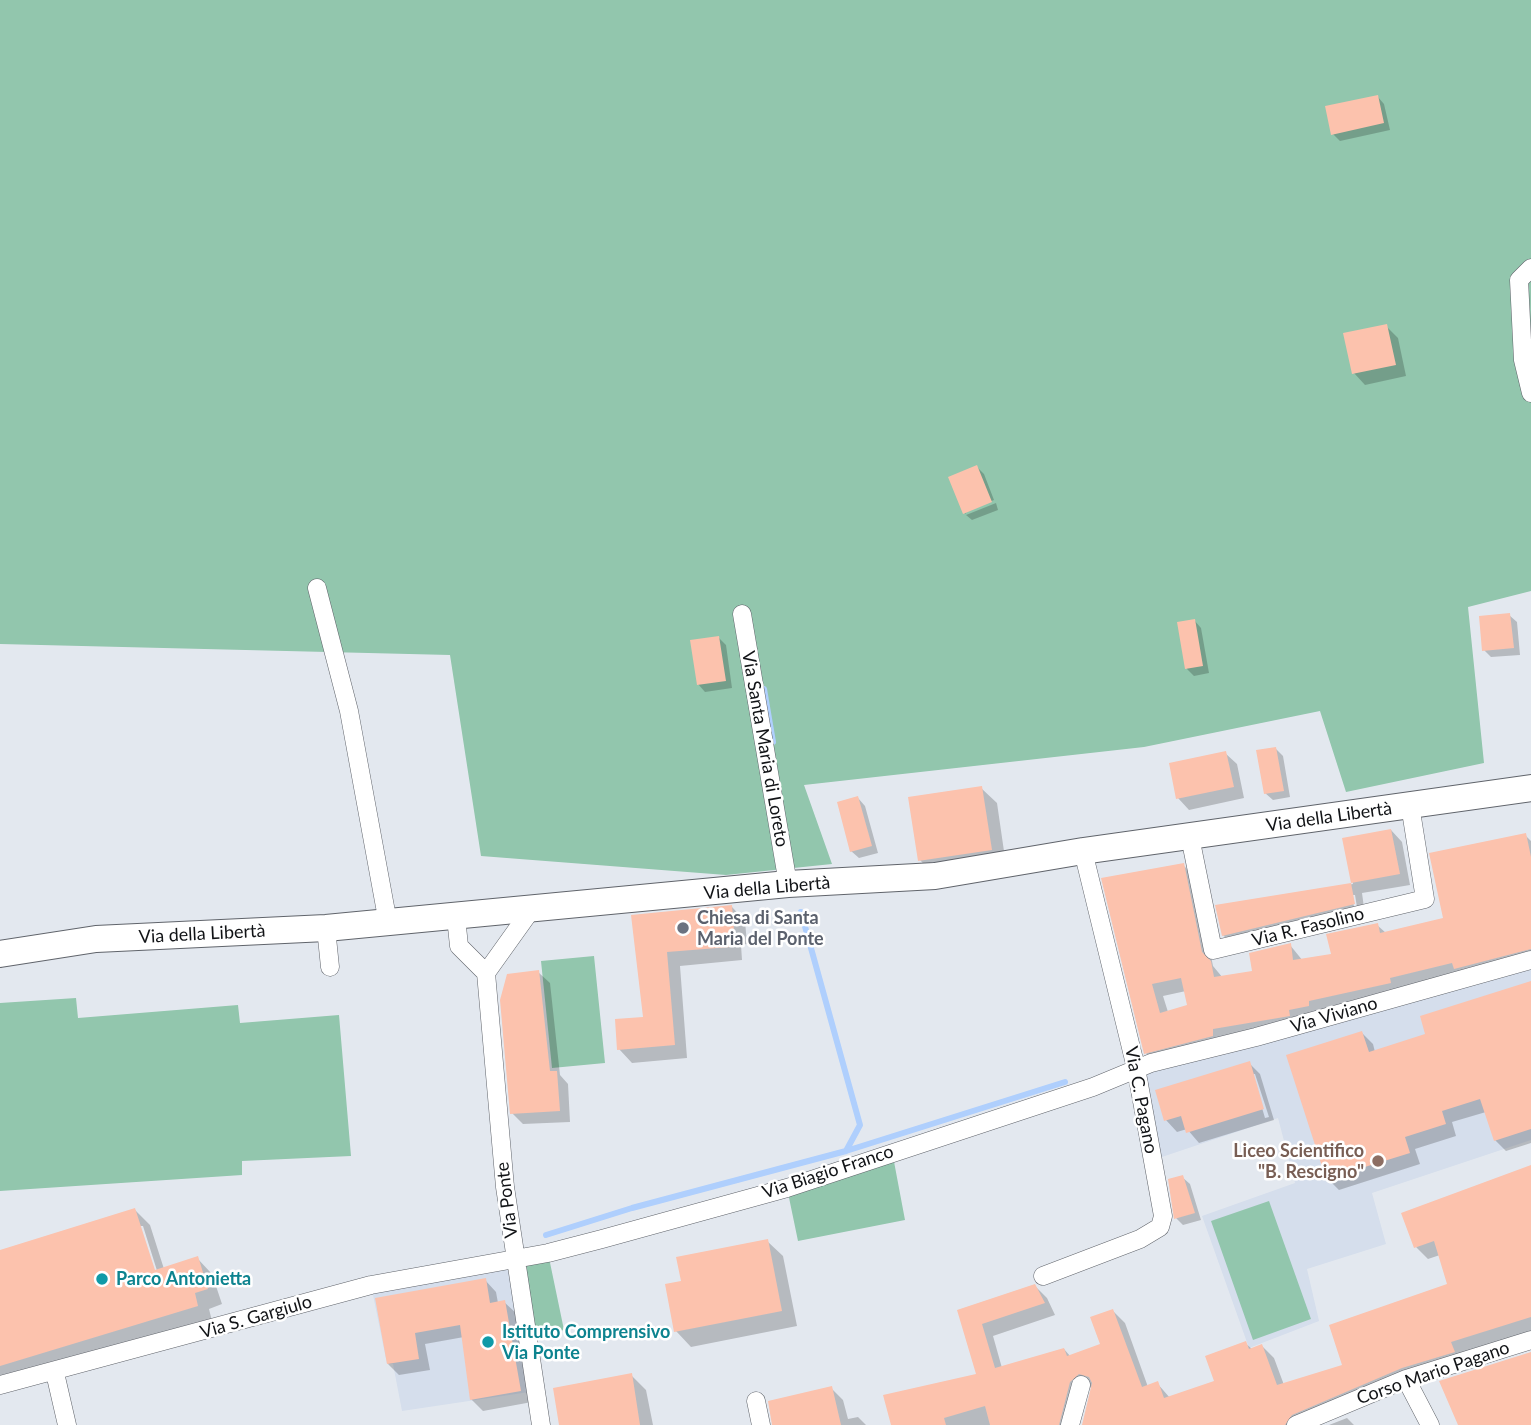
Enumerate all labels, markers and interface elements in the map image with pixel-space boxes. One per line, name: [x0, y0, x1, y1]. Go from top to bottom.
street label: Via Santa Maria di Loreto: [737, 649, 793, 849]
street label: Via della Libertà: [1265, 797, 1393, 837]
street label: Via della Libertà: [703, 872, 831, 904]
street label: Via R. Fasolino: [1250, 903, 1366, 951]
place label: Chiesa di Santa Maria del Ponte: [697, 907, 824, 950]
street label: Via della Libertà: [138, 920, 266, 948]
marker: Chiesa di Santa Maria del Ponte: [675, 920, 691, 936]
street label: Via Viviano: [1288, 992, 1380, 1038]
street label: Via C. Pagano: [1120, 1044, 1162, 1156]
place label: Liceo Scientifico "B. Rescigno": [1233, 1140, 1364, 1182]
street label: Via Biagio Franco: [760, 1141, 896, 1203]
marker: Liceo Scientifico "B. Rescigno": [1370, 1153, 1386, 1169]
street label: Via Ponte: [492, 1161, 522, 1239]
place label: Parco Antonietta: [116, 1268, 251, 1290]
marker: Parco Antonietta: [94, 1271, 110, 1287]
street label: Via S. Gargiulo: [198, 1291, 314, 1343]
place label: Istituto Comprensivo Via Ponte: [502, 1321, 670, 1364]
marker: Istituto Comprensivo Via Ponte: [480, 1334, 496, 1350]
street label: Corso Mario Pagano: [1354, 1337, 1512, 1409]

